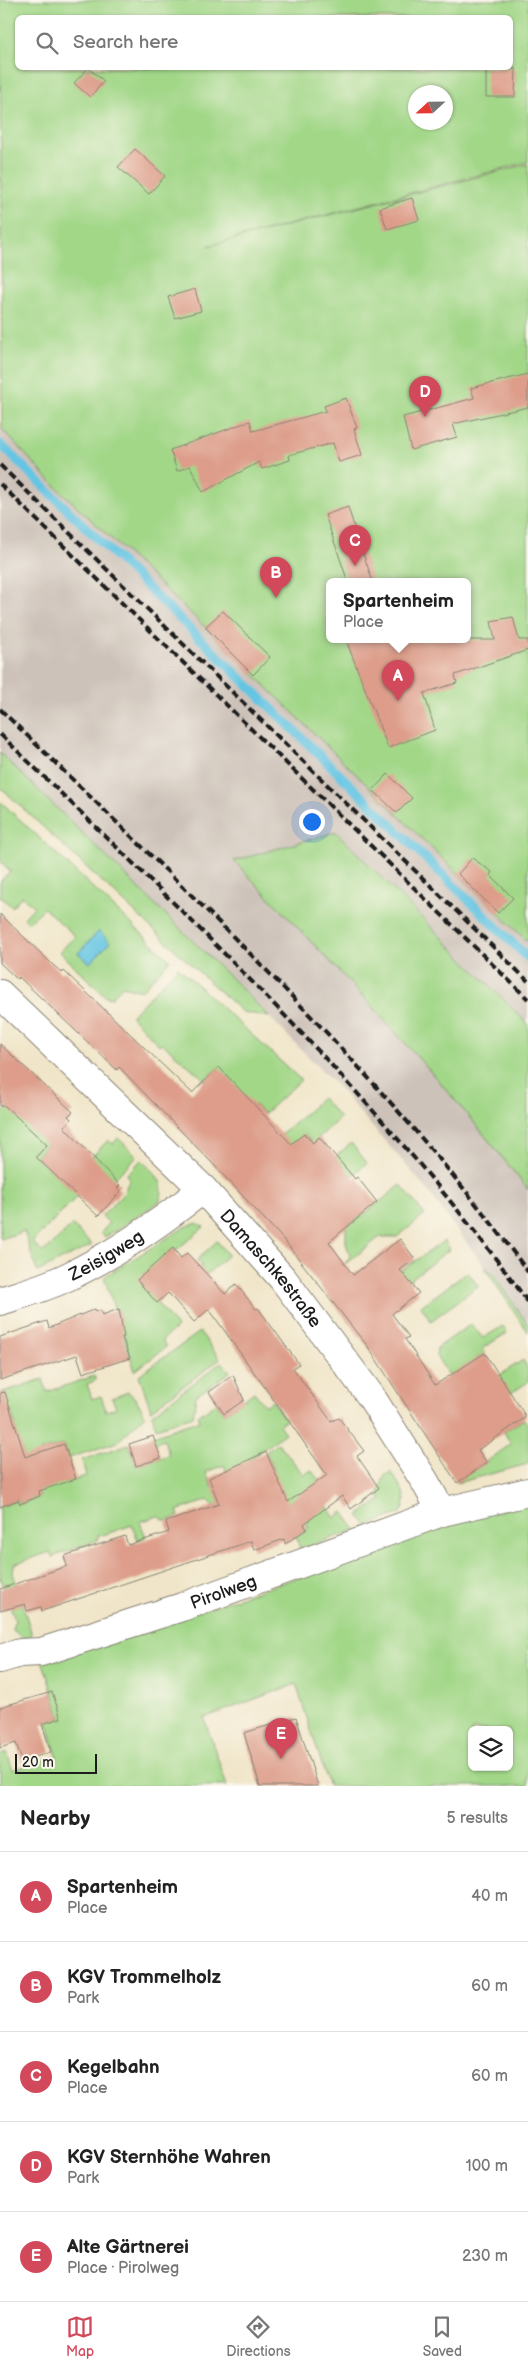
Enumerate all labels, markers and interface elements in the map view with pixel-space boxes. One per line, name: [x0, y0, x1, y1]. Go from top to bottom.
search box: [15, 15, 513, 70]
icon: search: [33, 29, 61, 57]
text: Search here: [73, 31, 178, 54]
north arrow: [408, 85, 453, 130]
pin: D: [409, 376, 441, 417]
pin: C: [339, 525, 371, 566]
pin: B: [260, 557, 292, 598]
popup: [326, 578, 471, 643]
text: Spartenheim: [343, 590, 454, 613]
text: Place: [343, 613, 384, 632]
pin: A: [382, 660, 414, 701]
your location: [299, 809, 325, 835]
street label: Damaschkestraße: [216, 1205, 326, 1332]
street label: Zeisigweg: [65, 1226, 147, 1285]
street label: Pirolweg: [187, 1570, 259, 1614]
pin: E: [265, 1718, 297, 1759]
map controls: [468, 1726, 513, 1771]
button: layers: [468, 1726, 513, 1771]
scale bar: [15, 1751, 98, 1774]
text: 20 m: [22, 1754, 54, 1771]
text: Nearby: [20, 1806, 90, 1831]
text: 5 results: [446, 1809, 508, 1828]
text: Spartenheim: [67, 1876, 178, 1899]
text: A: [31, 1887, 41, 1906]
text: 40 m: [471, 1887, 508, 1906]
text: Place: [67, 1899, 108, 1918]
text: KGV Trommelholz: [67, 1966, 221, 1989]
text: B: [30, 1977, 42, 1996]
text: 60 m: [471, 1977, 508, 1996]
text: Park: [67, 1989, 99, 2008]
text: Kegelbahn: [67, 2056, 160, 2079]
text: C: [30, 2067, 42, 2086]
text: 60 m: [471, 2067, 508, 2086]
text: Place: [67, 2079, 108, 2098]
text: KGV Sternhöhe Wahren: [67, 2146, 271, 2169]
text: D: [30, 2157, 42, 2176]
text: 100 m: [465, 2157, 508, 2176]
text: Park: [67, 2169, 99, 2188]
text: Alte Gärtnerei: [67, 2236, 189, 2259]
text: E: [31, 2247, 41, 2266]
text: 230 m: [462, 2247, 508, 2266]
text: Place · Pirolweg: [67, 2259, 179, 2278]
tab: Map: [66, 2313, 94, 2360]
tab: Directions: [226, 2313, 291, 2360]
tab: Saved: [423, 2313, 462, 2360]

